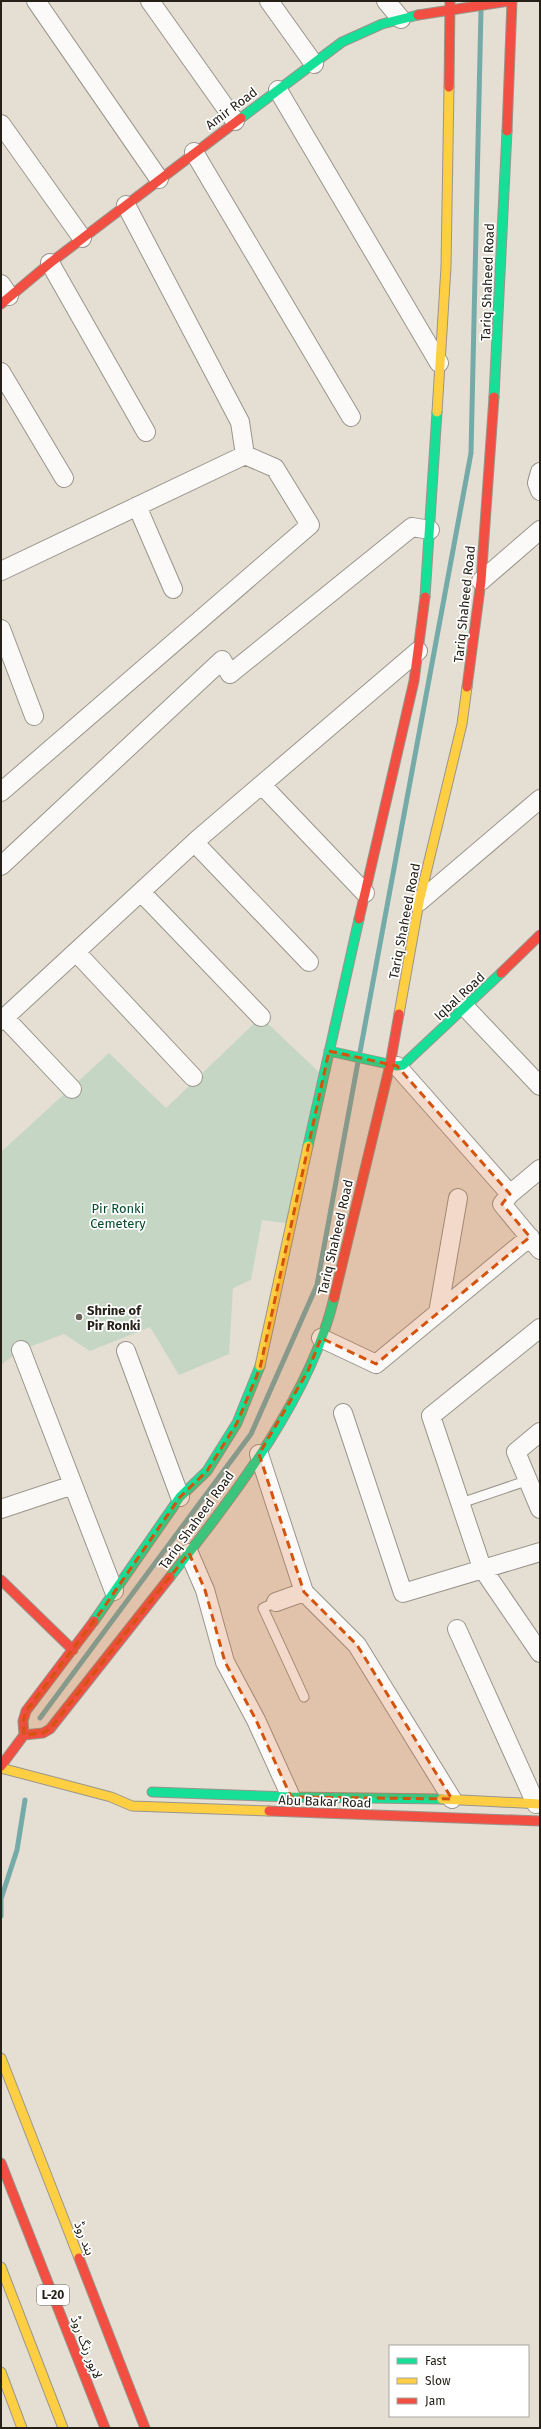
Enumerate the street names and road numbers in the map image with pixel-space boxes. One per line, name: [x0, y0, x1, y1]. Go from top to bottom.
street label: Amir Road: [203, 84, 260, 133]
street label: Tariq Shaheed Road: [478, 223, 497, 341]
street label: Tariq Shaheed Road: [451, 545, 478, 663]
street label: Tariq Shaheed Road: [386, 862, 423, 980]
street label: Iqbal Road: [431, 969, 488, 1023]
street label: Tariq Shaheed Road: [315, 1178, 356, 1296]
street label: Tariq Shaheed Road: [156, 1468, 237, 1572]
street label: Abu Bakar Road: [278, 1792, 372, 1811]
street label: بند روڈ: [71, 2219, 98, 2257]
road number: L-20: [37, 2285, 69, 2305]
street label: لاہور رنگ روڈ: [68, 2314, 105, 2381]

